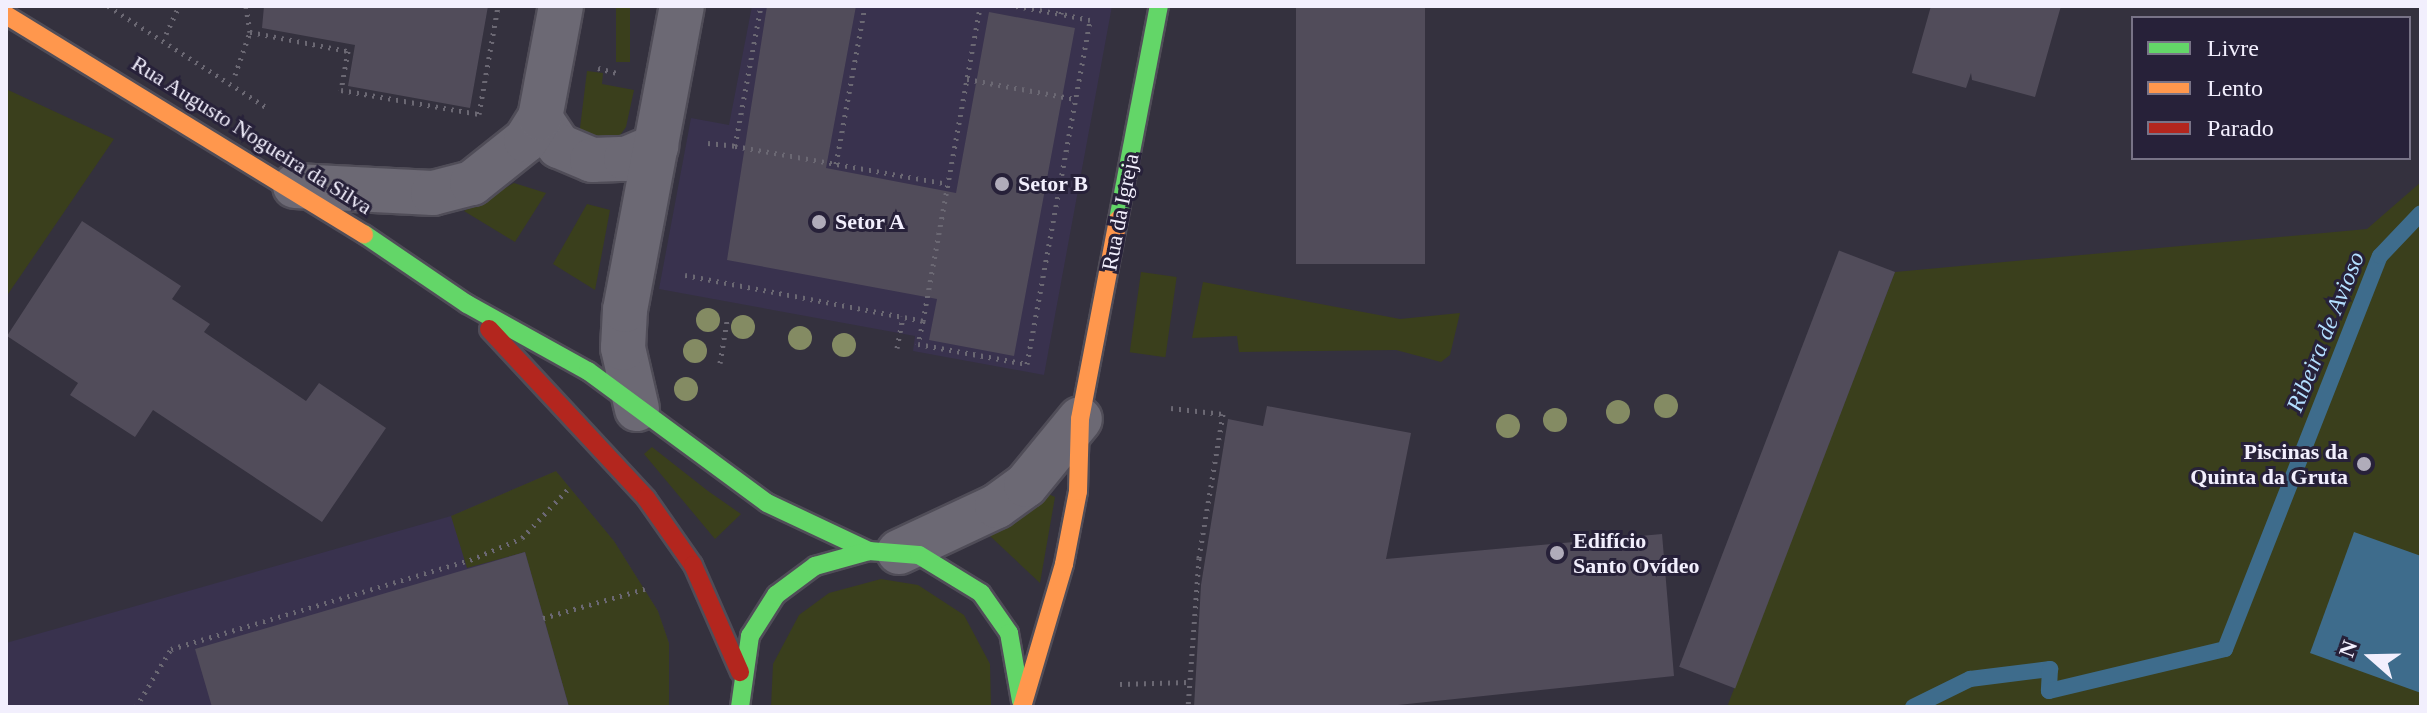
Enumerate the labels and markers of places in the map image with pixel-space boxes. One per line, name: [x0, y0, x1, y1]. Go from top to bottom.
place label: Setor B: [1018, 171, 1088, 197]
marker: Setor B: [993, 175, 1011, 193]
place label: Setor A: [835, 209, 906, 235]
marker: Setor A: [810, 213, 828, 231]
place label: Piscinas da Quinta da Gruta: [2190, 438, 2348, 490]
marker: Piscinas da Quinta da Gruta: [2355, 455, 2373, 473]
place label: Edifício Santo Ovídeo: [1573, 527, 1700, 578]
marker: Edifício Santo Ovídeo: [1548, 544, 1566, 562]

